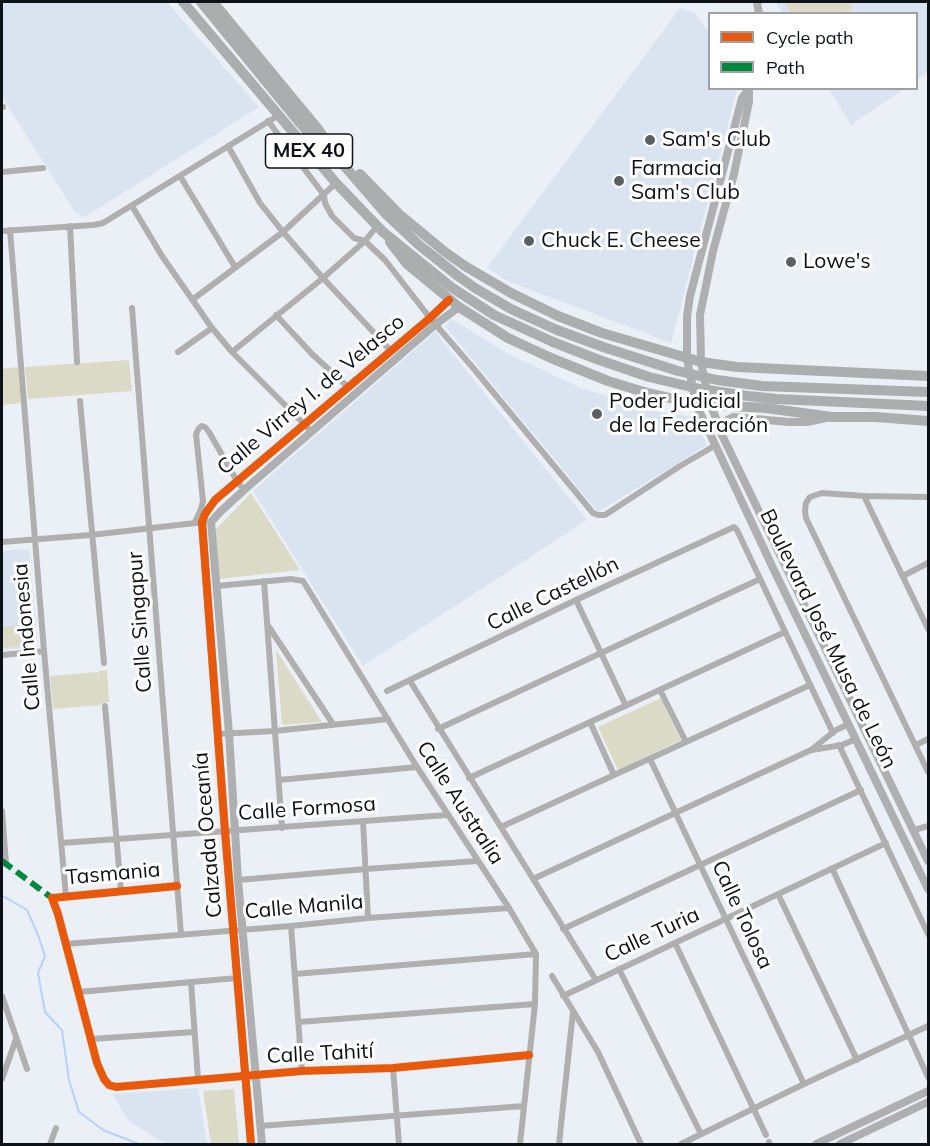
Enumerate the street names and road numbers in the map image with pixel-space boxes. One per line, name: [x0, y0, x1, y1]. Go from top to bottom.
road number: MEX 40: [266, 134, 352, 168]
street label: Calle Virrey I. de Velasco: [212, 309, 410, 481]
street label: Boulevard José Musa de León: [754, 505, 902, 773]
street label: Calle Singapur: [122, 551, 158, 693]
street label: Calle Castellón: [483, 551, 623, 637]
street label: Calle Indonesia: [8, 562, 46, 712]
street label: Calle Australia: [411, 737, 509, 869]
street label: Calzada Oceanía: [188, 751, 228, 919]
street label: Calle Formosa: [237, 792, 377, 826]
street label: Tasmania: [65, 857, 161, 891]
street label: Calle Tolosa: [706, 857, 778, 973]
street label: Calle Manila: [244, 889, 364, 925]
street label: Calle Turia: [600, 902, 704, 968]
street label: Calle Tahití: [266, 1039, 374, 1069]

